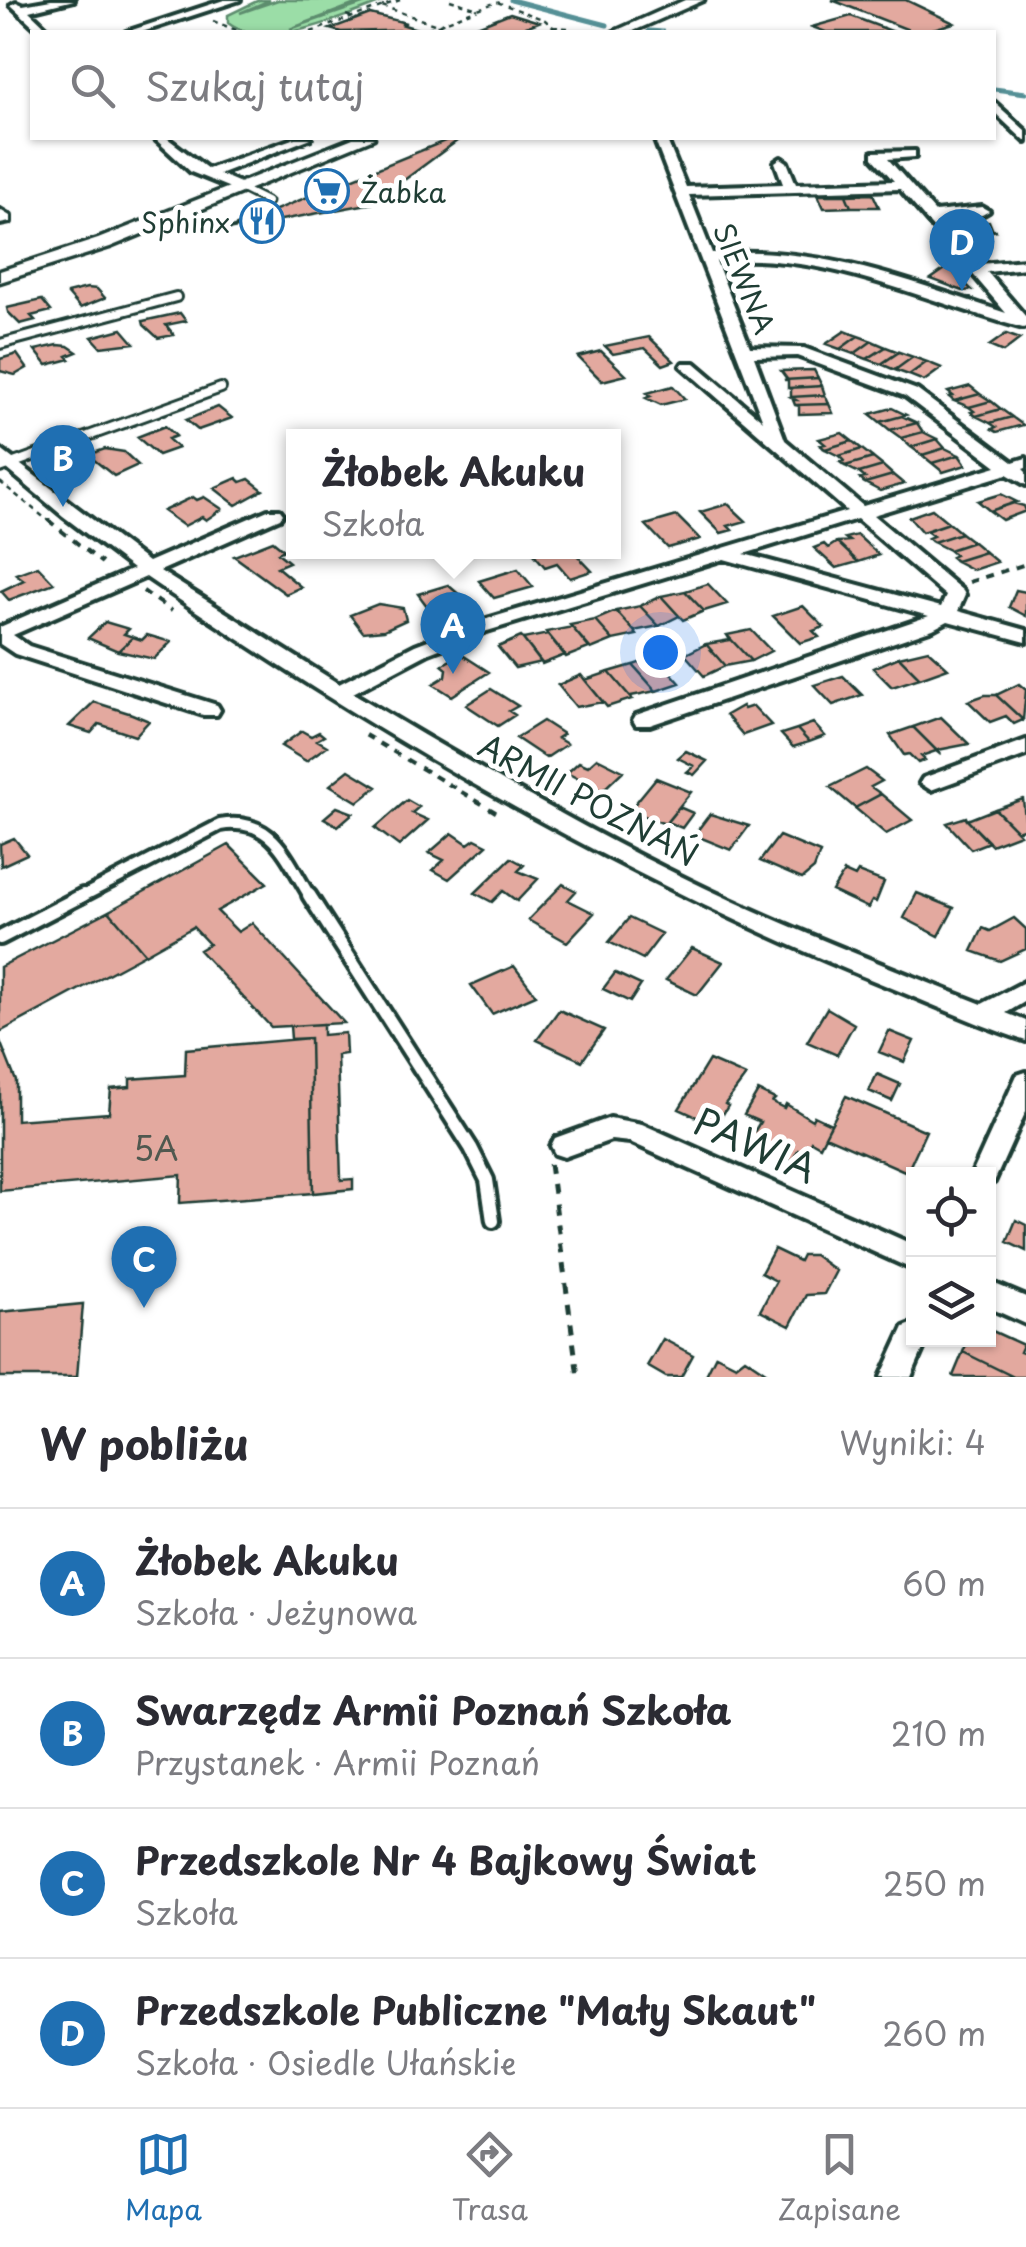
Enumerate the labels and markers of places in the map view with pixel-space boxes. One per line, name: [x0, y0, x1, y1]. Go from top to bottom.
supermarket icon: Żabka: [304, 168, 350, 214]
place label: Żabka: [360, 170, 447, 213]
restaurant icon: Sphinx: [239, 198, 285, 244]
place label: Sphinx: [141, 200, 230, 243]
pin: D: [930, 208, 994, 291]
pin: B: [30, 424, 96, 507]
pin: A: [420, 592, 486, 674]
pin: C: [112, 1226, 176, 1308]

